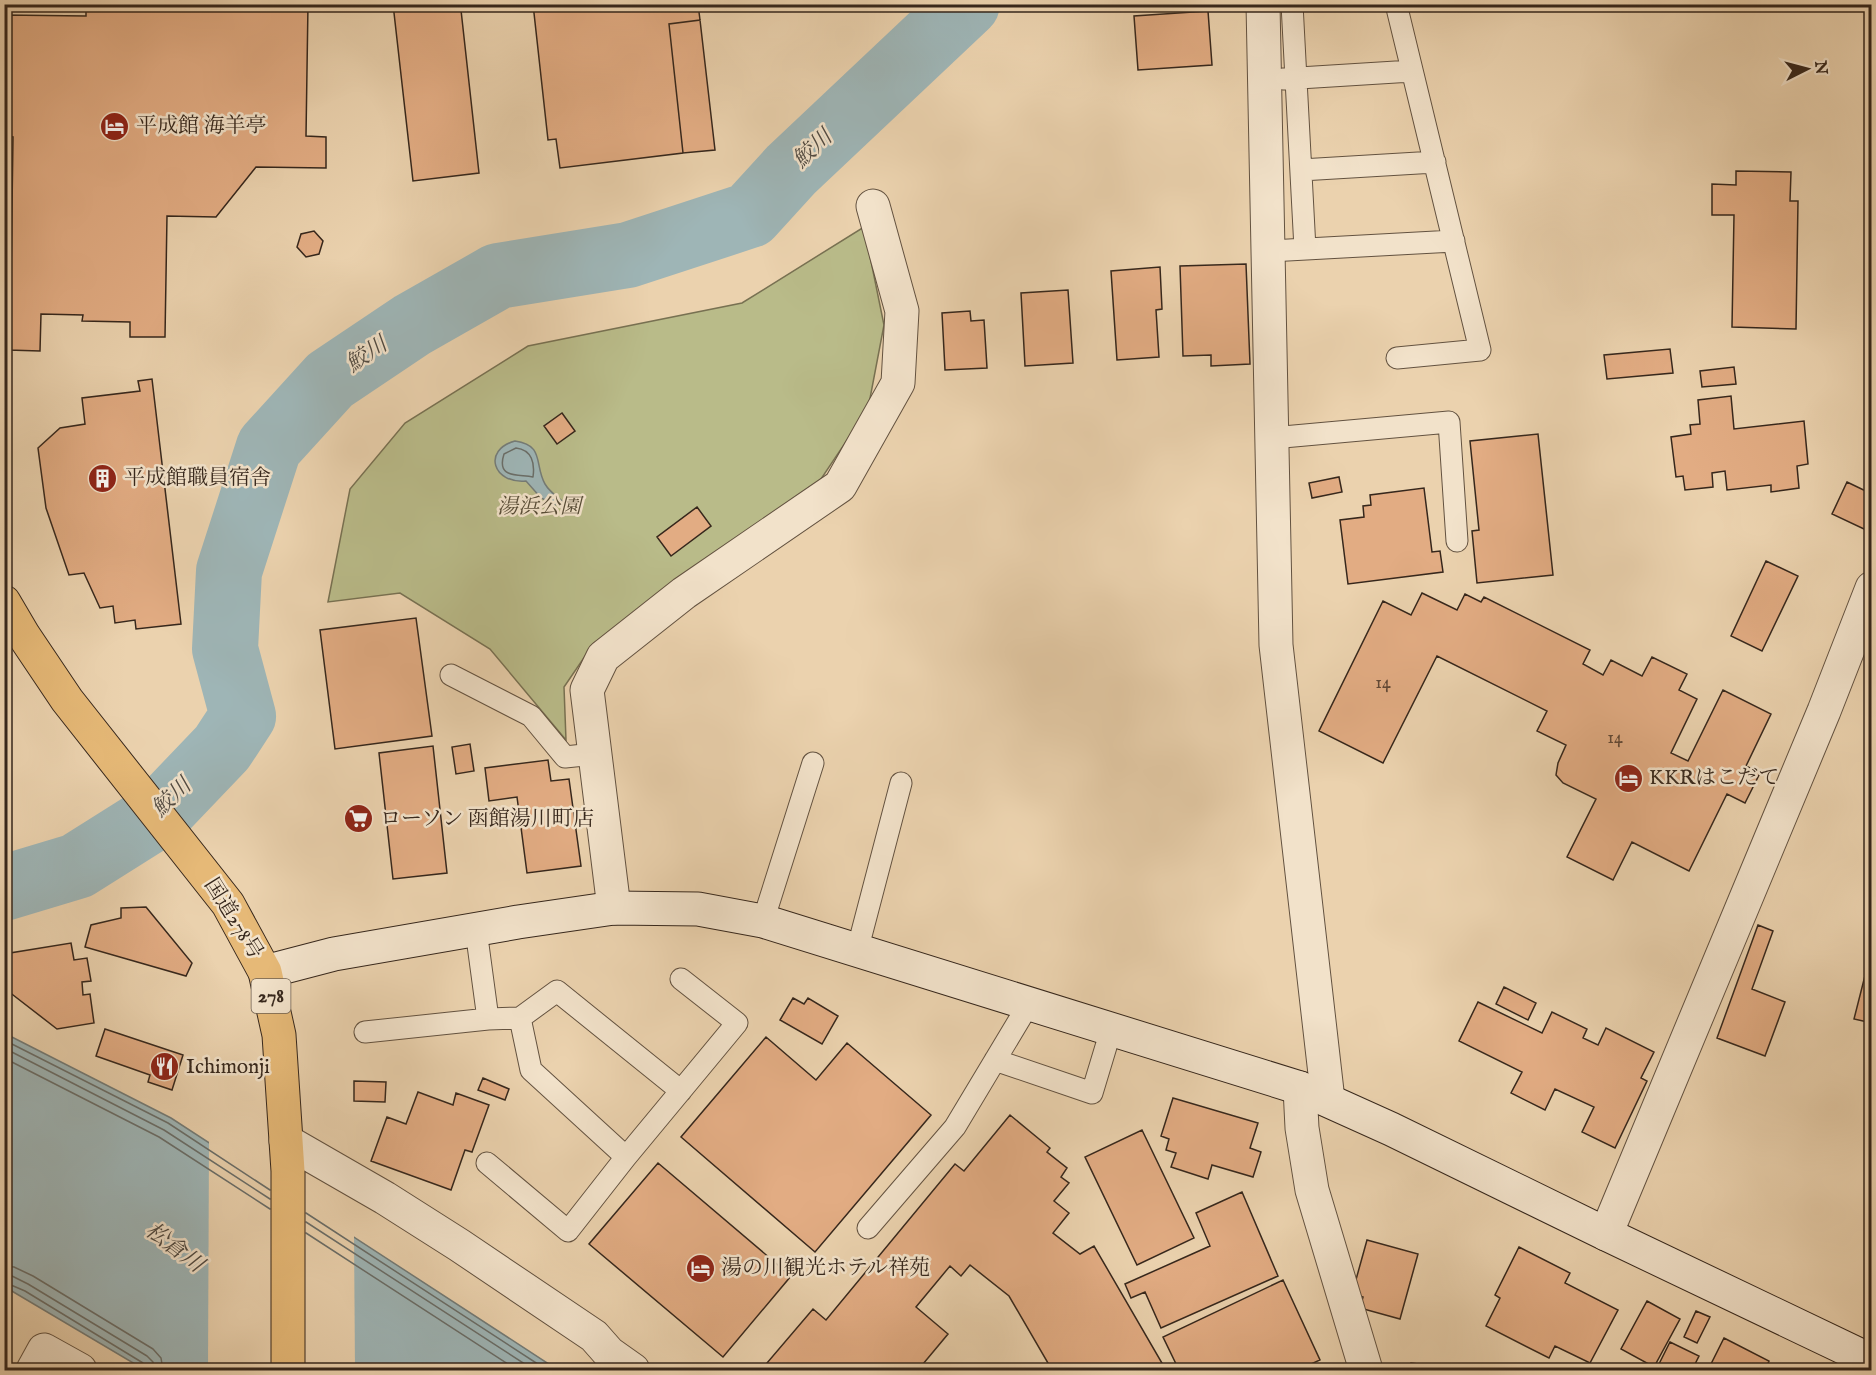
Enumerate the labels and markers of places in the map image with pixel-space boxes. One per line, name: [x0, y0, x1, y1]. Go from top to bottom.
hotel icon: 平成館 海羊亭: [99, 110, 131, 142]
place label: 平成館 海羊亭: [136, 113, 267, 140]
building icon: 平成館職員宿舎: [87, 462, 119, 494]
place label: 平成館職員宿舎: [124, 465, 271, 492]
hotel icon: KKRはこだて: [1612, 762, 1644, 794]
place label: KKRはこだて: [1649, 765, 1779, 792]
supermarket icon: ローソン 函館湯川町店: [343, 803, 375, 835]
place label: ローソン 函館湯川町店: [380, 806, 594, 833]
restaurant icon: Ichimonji: [149, 1051, 181, 1083]
place label: Ichimonji: [186, 1054, 270, 1081]
hotel icon: 湯の川観光ホテル祥苑: [684, 1252, 716, 1284]
place label: 湯の川観光ホテル祥苑: [721, 1255, 930, 1282]

